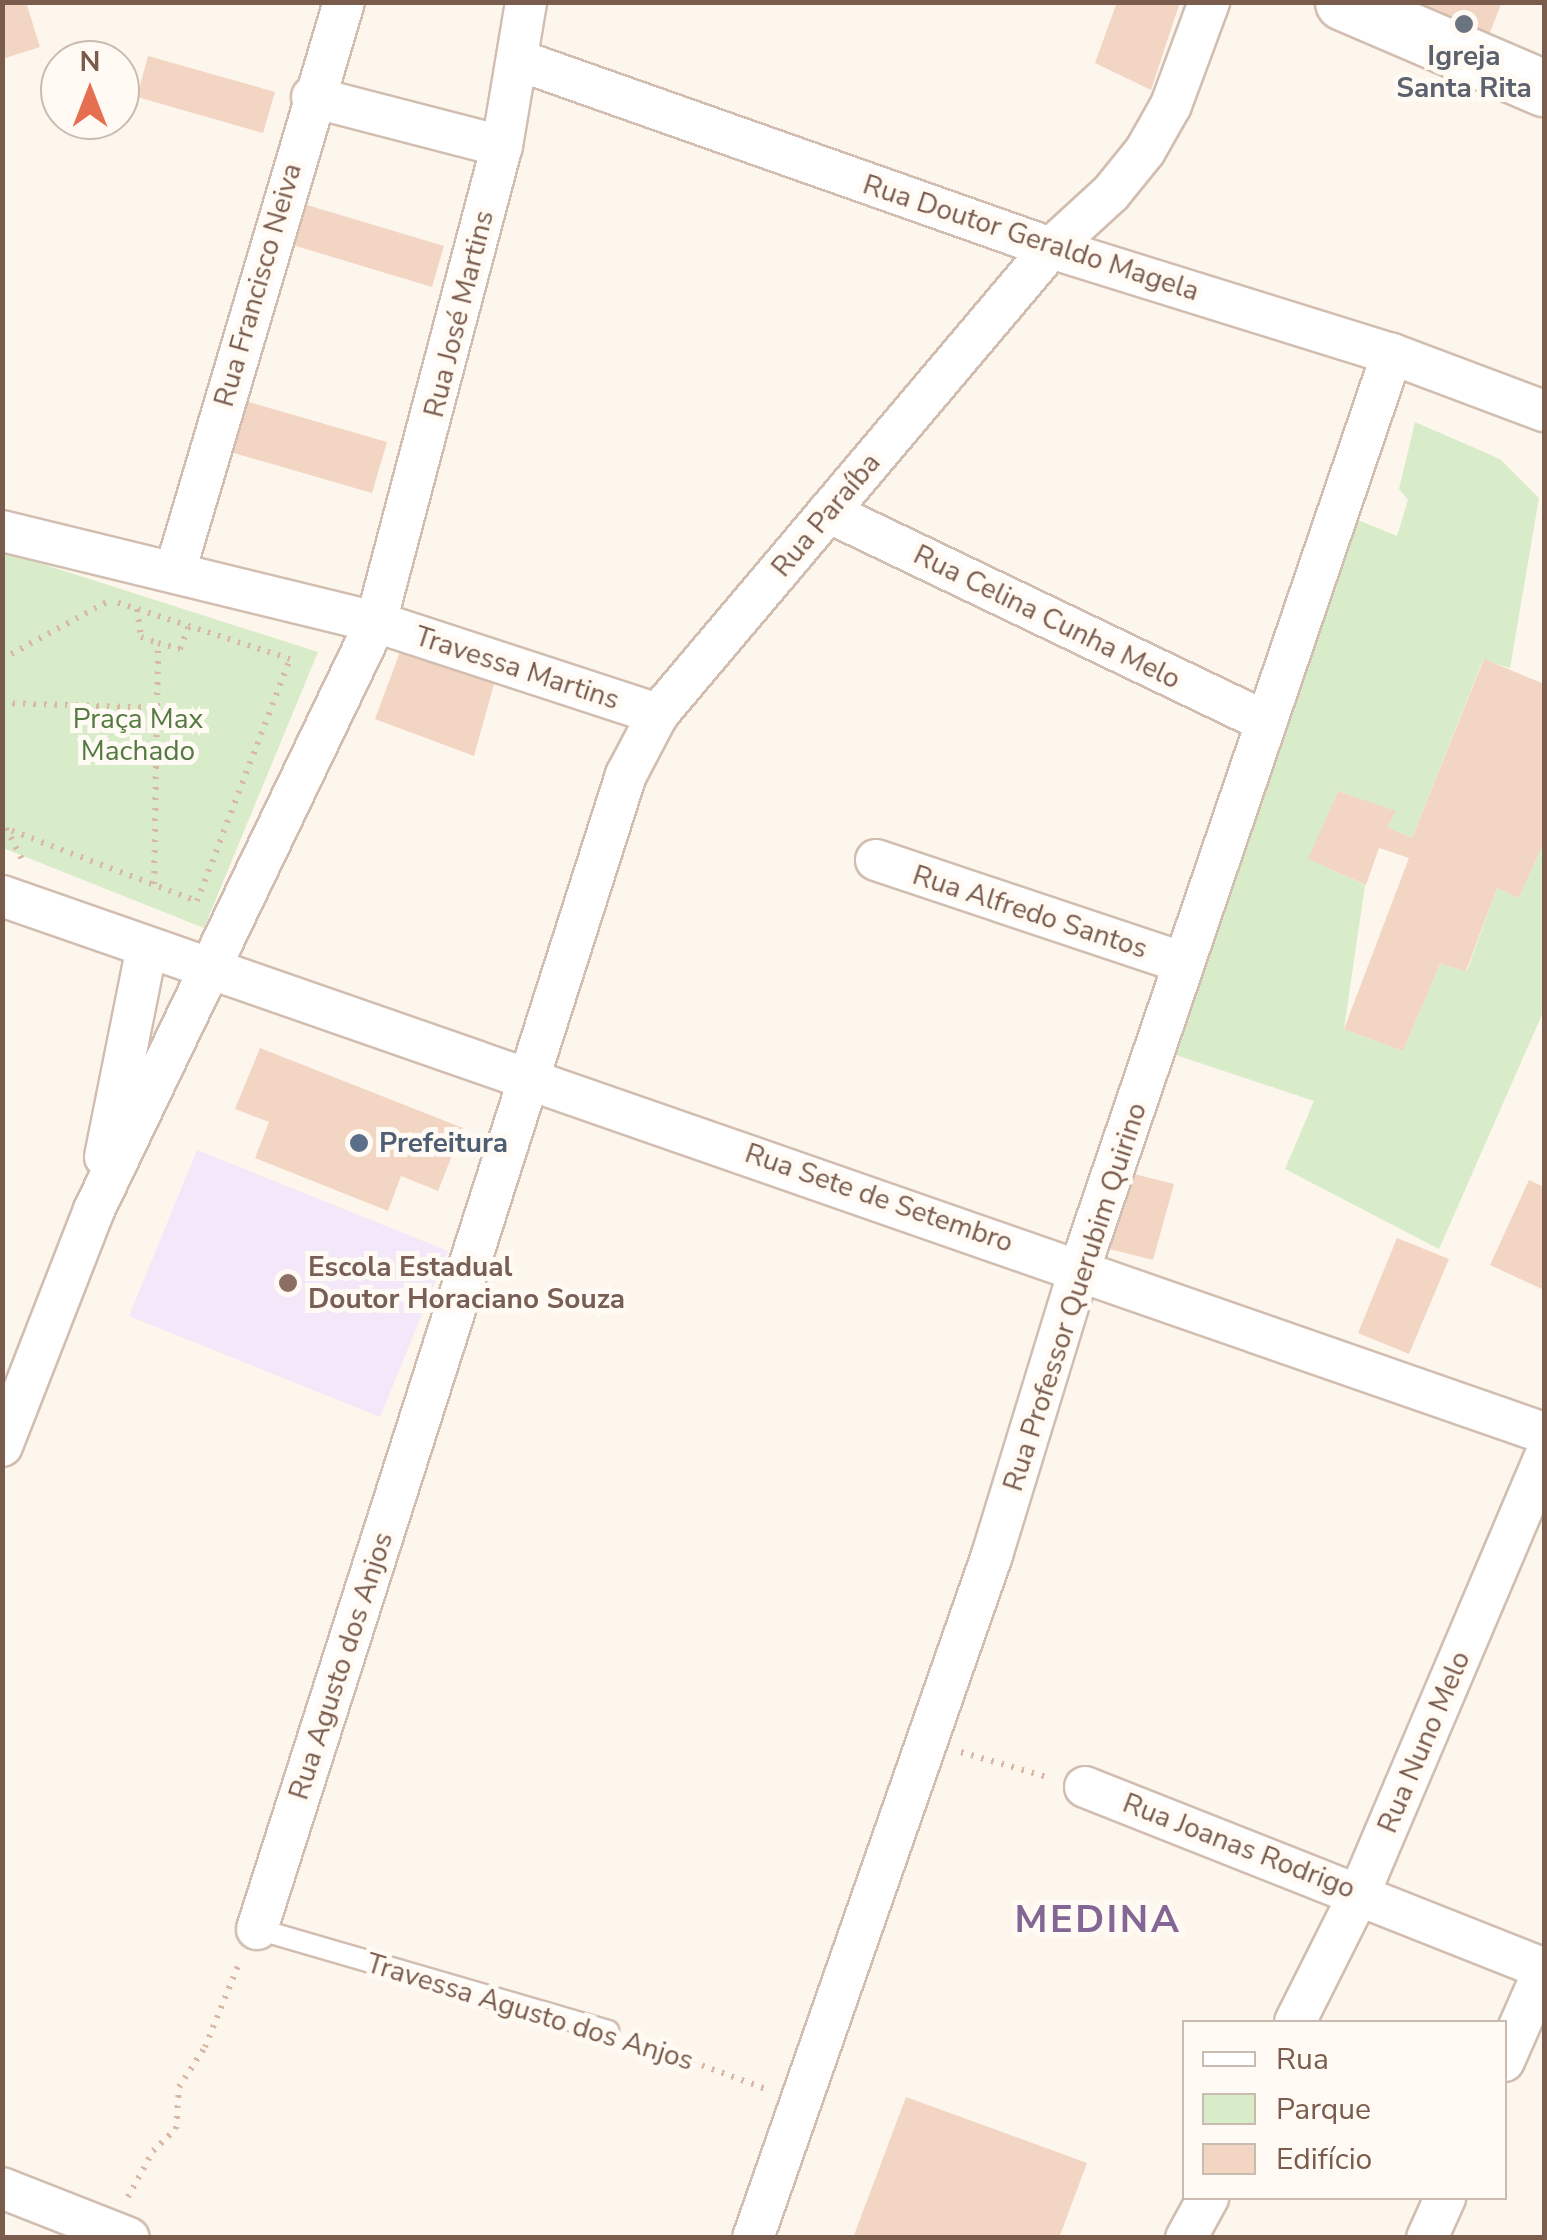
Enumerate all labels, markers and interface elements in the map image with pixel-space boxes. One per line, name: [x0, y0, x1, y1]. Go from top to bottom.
marker: Igreja Santa Rita: [1453, 13, 1475, 35]
place label: Igreja Santa Rita: [1396, 39, 1532, 105]
north arrow: [40, 40, 140, 140]
text: N: [80, 43, 100, 81]
street label: Rua Francisco Neiva: [207, 159, 309, 411]
street label: Rua Doutor Geraldo Magela: [859, 168, 1203, 308]
street label: Rua José Martins: [417, 207, 501, 421]
street label: Rua Paraíba: [765, 446, 887, 584]
street label: Rua Celina Cunha Melo: [908, 538, 1186, 696]
street label: Travessa Martins: [411, 619, 623, 717]
park label: Praça Max Machado: [73, 702, 203, 768]
street label: Rua Alfredo Santos: [908, 858, 1152, 966]
street label: Rua Professor Querubim Quirino: [996, 1099, 1154, 1495]
place label: Prefeitura: [379, 1126, 508, 1160]
marker: Prefeitura: [348, 1132, 370, 1154]
street label: Rua Sete de Setembro: [741, 1136, 1017, 1260]
place label: Escola Estadual Doutor Horaciano Souza: [308, 1250, 625, 1316]
marker: Escola Estadual Doutor Horaciano Souza: [277, 1272, 299, 1294]
street label: Rua Agusto dos Anjos: [282, 1528, 400, 1804]
street label: Rua Nuno Melo: [1371, 1646, 1477, 1838]
street label: Rua Joanas Rodrigo: [1118, 1786, 1360, 1906]
district label: MEDINA: [1015, 1897, 1181, 1943]
street label: Travessa Agusto dos Anjos: [362, 1946, 698, 2078]
legend: [1182, 2020, 1507, 2200]
text: Rua: [1276, 2039, 1329, 2080]
text: Parque: [1276, 2089, 1371, 2130]
text: Edifício: [1276, 2139, 1372, 2180]

